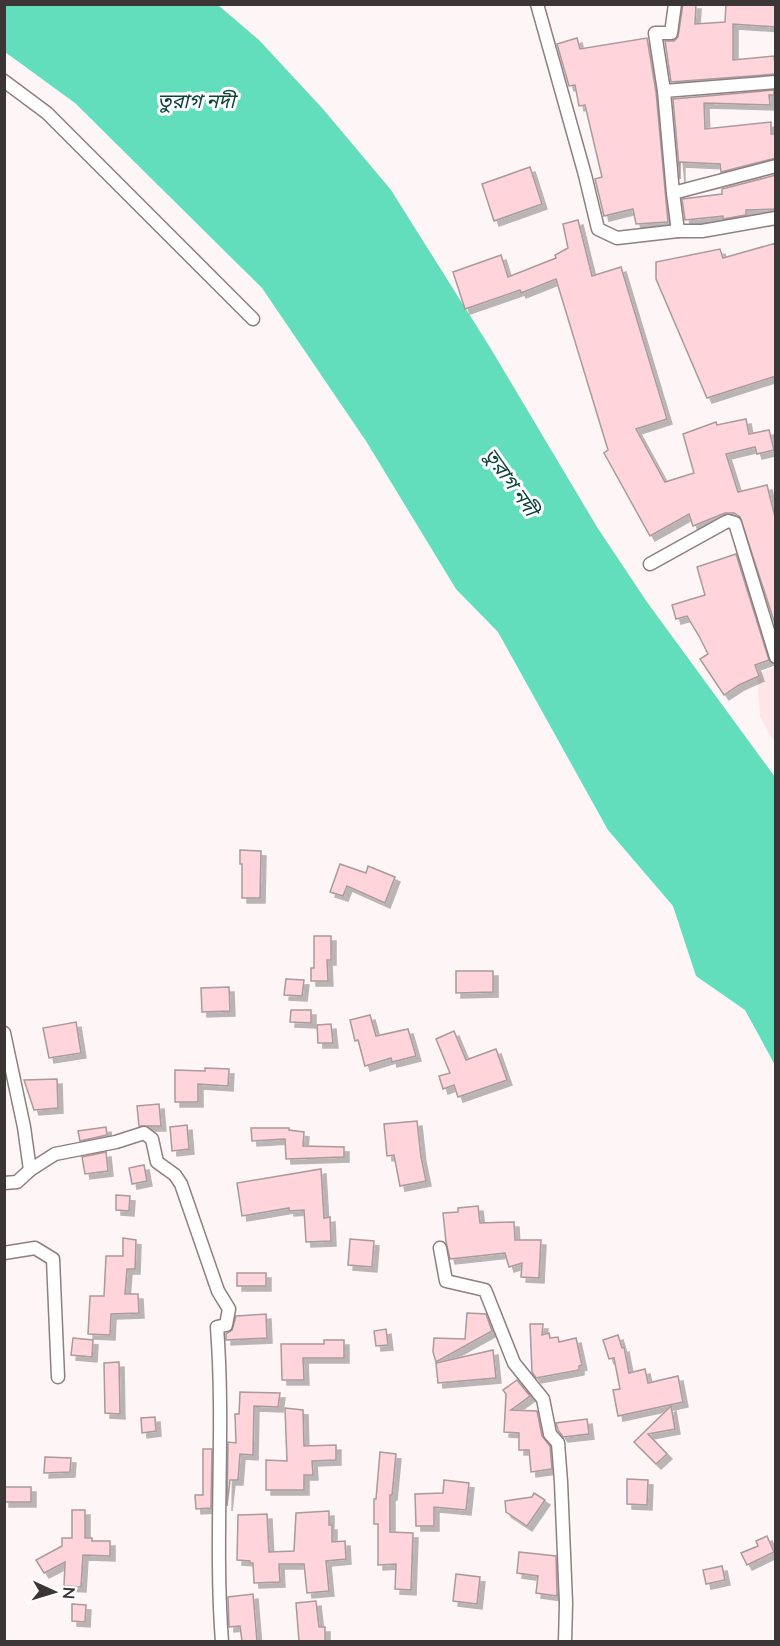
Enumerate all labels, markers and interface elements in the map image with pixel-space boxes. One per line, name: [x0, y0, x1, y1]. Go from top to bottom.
water label: তুরাগ নদী: [157, 88, 238, 113]
water label: তুরাগ নদী: [479, 443, 546, 524]
north arrow: [24, 1562, 84, 1622]
text: N: [60, 1586, 79, 1600]

